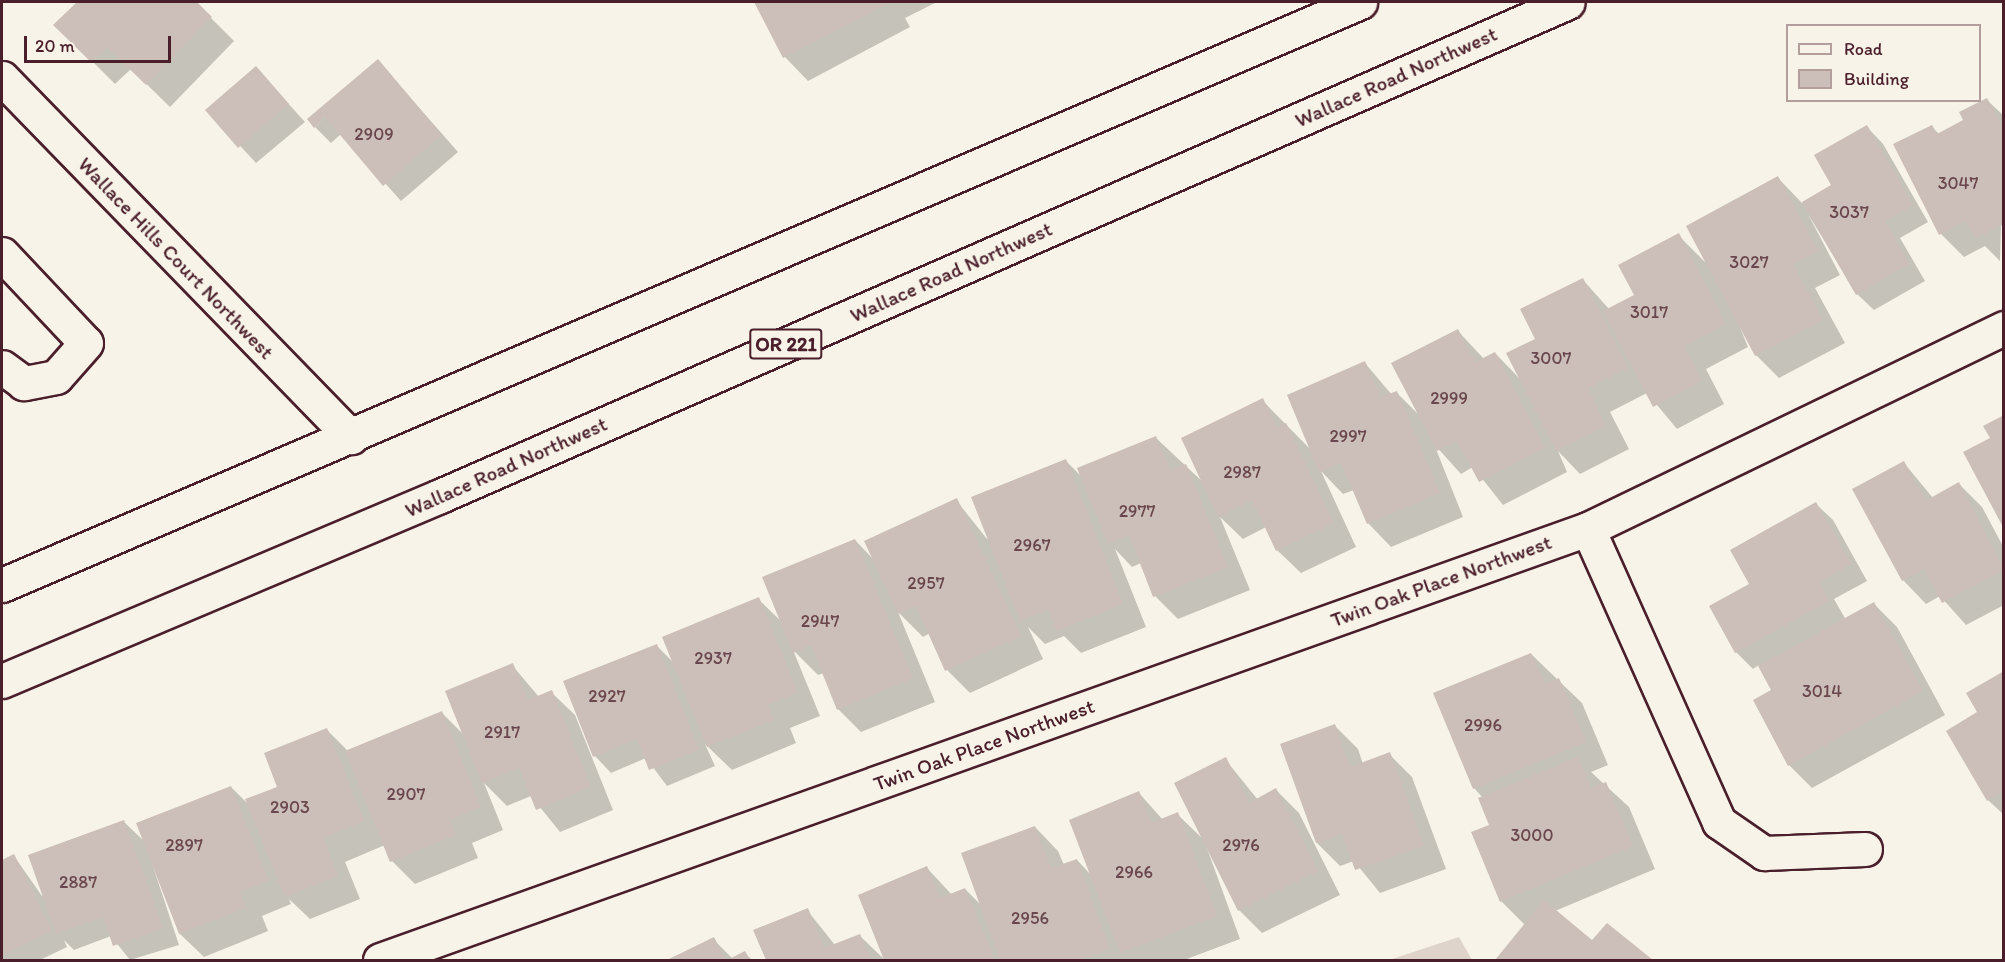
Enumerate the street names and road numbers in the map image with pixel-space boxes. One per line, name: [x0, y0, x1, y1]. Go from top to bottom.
street label: Wallace Road Northwest: [1291, 21, 1501, 133]
street label: Wallace Hills Court Northwest: [73, 152, 279, 364]
street label: Wallace Road Northwest: [846, 216, 1056, 328]
road number: OR 221: [748, 327, 824, 361]
street label: Wallace Road Northwest: [401, 411, 611, 523]
street label: Twin Oak Place Northwest: [1327, 529, 1555, 633]
street label: Twin Oak Place Northwest: [870, 693, 1098, 797]

